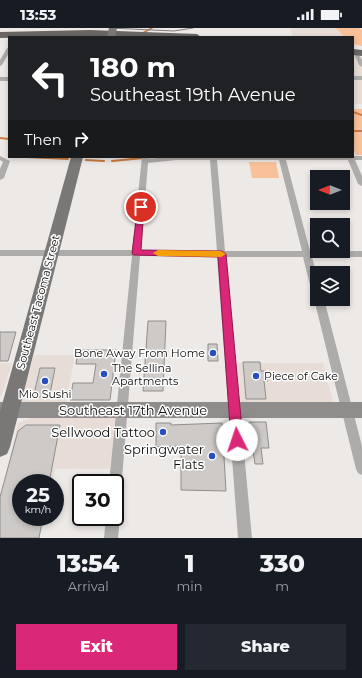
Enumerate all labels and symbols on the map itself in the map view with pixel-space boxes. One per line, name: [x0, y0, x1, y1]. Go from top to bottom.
north arrow: [310, 170, 350, 210]
pin: [124, 190, 158, 224]
street label: Southeast Tacoma Street: [13, 233, 63, 371]
place label: Bone Away From Home: [74, 346, 205, 360]
marker: Bone Away From Home: [208, 348, 218, 358]
place label: The Sellina Apartments: [112, 361, 179, 388]
marker: The Sellina Apartments: [99, 369, 109, 379]
place label: Piece of Cake: [264, 369, 338, 383]
marker: Piece of Cake: [251, 371, 261, 381]
marker: Mio Sushi: [40, 376, 50, 386]
place label: Mio Sushi: [18, 387, 72, 401]
street label: Southeast 17th Avenue: [59, 402, 207, 418]
position arrow: [216, 419, 258, 461]
place label: Sellwood Tattoo: [51, 424, 155, 440]
marker: Sellwood Tattoo: [158, 427, 168, 437]
place label: Springwater Flats: [124, 441, 204, 472]
marker: Springwater Flats: [207, 451, 217, 461]
speed limit sign: 30: [72, 474, 124, 526]

